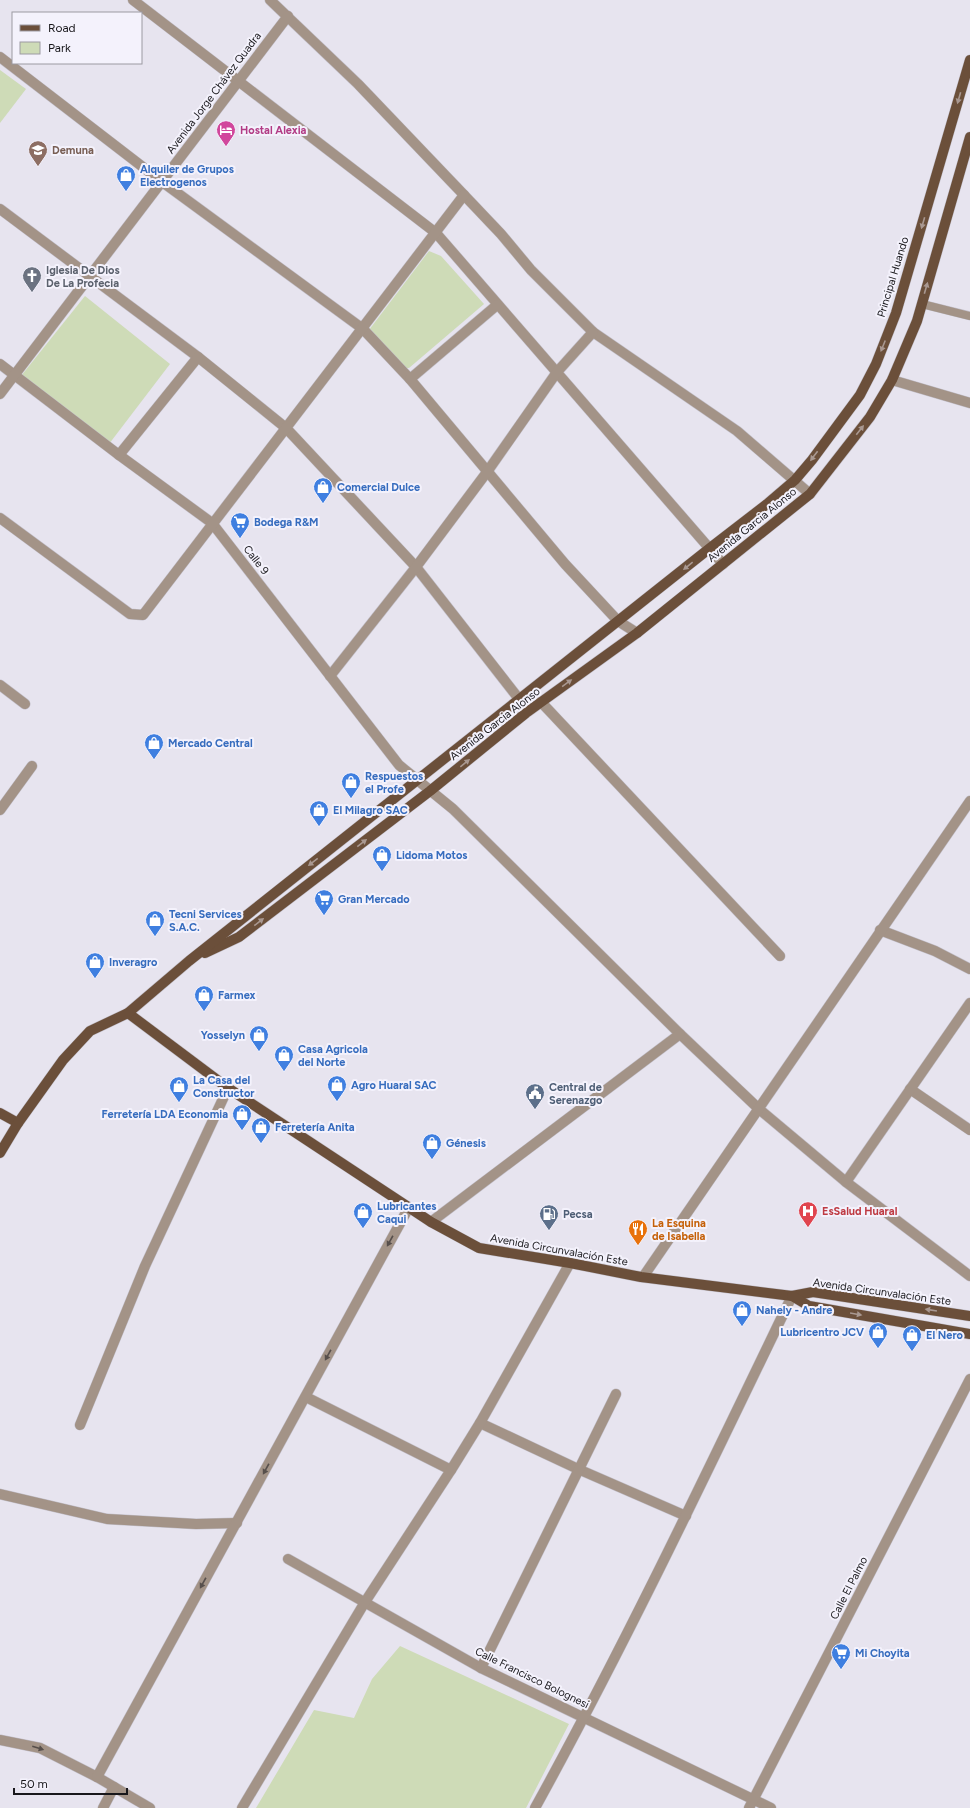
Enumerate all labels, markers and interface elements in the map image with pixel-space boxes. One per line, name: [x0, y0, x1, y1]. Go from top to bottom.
legend: [12, 12, 142, 64]
text: Road: [48, 21, 76, 35]
street label: Avenida Jorge Chávez Quadra: [164, 30, 264, 156]
text: Park: [48, 41, 71, 55]
one-way arrow: [956, 92, 962, 104]
hotel icon: Hostal Alexia: [215, 119, 237, 147]
place label: Hostal Alexia: [240, 124, 307, 137]
school or university icon: Demuna: [27, 139, 49, 167]
place label: Demuna: [52, 144, 94, 157]
place label: Alquiler de Grupos Electrogenos: [140, 163, 234, 189]
shop icon: Alquiler de Grupos Electrogenos: [115, 164, 137, 192]
one-way arrow: [920, 217, 926, 229]
street label: Principal Huando: [875, 235, 911, 319]
place label: Iglesia De Dios De La Profecia: [46, 264, 120, 290]
church icon: Iglesia De Dios De La Profecia: [21, 265, 43, 293]
one-way arrow: [924, 282, 930, 294]
one-way arrow: [879, 341, 885, 353]
one-way arrow: [856, 425, 864, 436]
one-way arrow: [811, 451, 819, 461]
shop icon: Comercial Dulce: [312, 476, 334, 504]
place label: Comercial Dulce: [337, 481, 420, 494]
street label: Avenida Garcia Alonso: [705, 485, 799, 565]
supermarket icon: Bodega R&M: [229, 511, 251, 539]
place label: Bodega R&M: [254, 516, 319, 529]
street label: Calle 9: [241, 543, 271, 577]
one-way arrow: [682, 561, 693, 570]
one-way arrow: [562, 679, 573, 687]
street label: Avenida Garcia Alonso: [447, 685, 543, 763]
shop icon: Mercado Central: [143, 732, 165, 760]
place label: Mercado Central: [168, 737, 253, 750]
one-way arrow: [459, 758, 470, 767]
place label: Respuestos el Profe: [365, 770, 423, 796]
shop icon: Respuestos el Profe: [340, 771, 362, 799]
shop icon: El Milagro SAC: [308, 799, 330, 827]
place label: El Milagro SAC: [333, 804, 408, 817]
one-way arrow: [357, 838, 368, 847]
shop icon: Lidoma Motos: [371, 844, 393, 872]
place label: Lidoma Motos: [396, 849, 467, 862]
one-way arrow: [308, 858, 319, 867]
supermarket icon: Gran Mercado: [313, 888, 335, 916]
place label: Gran Mercado: [338, 893, 410, 906]
place label: Tecni Services S.A.C.: [169, 908, 242, 934]
shop icon: Tecni Services S.A.C.: [144, 909, 166, 937]
one-way arrow: [254, 918, 265, 926]
shop icon: Inveragro: [84, 951, 106, 979]
place label: Inveragro: [109, 956, 158, 969]
shop icon: Farmex: [193, 984, 215, 1012]
place label: Farmex: [218, 989, 256, 1002]
shop icon: Yosselyn: [248, 1024, 270, 1052]
place label: Yosselyn: [201, 1029, 245, 1042]
place label: Casa Agricola del Norte: [298, 1043, 368, 1069]
shop icon: Casa Agricola del Norte: [273, 1044, 295, 1072]
place label: La Casa del Constructor: [193, 1074, 255, 1100]
shop icon: Agro Huaral SAC: [326, 1074, 348, 1102]
shop icon: La Casa del Constructor: [168, 1075, 190, 1103]
place label: Agro Huaral SAC: [351, 1079, 436, 1092]
place label: Central de Serenazgo: [549, 1081, 603, 1107]
public building icon: Central de Serenazgo: [524, 1082, 546, 1110]
shop icon: Ferretería LDA Economia: [231, 1103, 253, 1131]
place label: Ferretería LDA Economia: [102, 1108, 228, 1121]
shop icon: Ferretería Anita: [250, 1116, 272, 1144]
place label: Ferretería Anita: [275, 1121, 355, 1134]
shop icon: Génesis: [421, 1132, 443, 1160]
place label: Génesis: [446, 1137, 486, 1150]
place label: Lubricantes Caqui: [377, 1200, 436, 1226]
hospital icon: EsSalud Huaral: [797, 1200, 819, 1228]
shop icon: Lubricantes Caqui: [352, 1201, 374, 1229]
fuel station icon: Pecsa: [538, 1203, 560, 1231]
place label: EsSalud Huaral: [822, 1205, 898, 1218]
place label: Pecsa: [563, 1208, 593, 1221]
place label: La Esquina de Isabella: [652, 1217, 706, 1243]
restaurant icon: La Esquina de Isabella: [627, 1218, 649, 1246]
street label: Avenida Circunvalación Este: [489, 1231, 629, 1269]
one-way arrow: [387, 1235, 394, 1247]
street label: Avenida Circunvalación Este: [812, 1276, 952, 1308]
shop icon: Nahely - Andre: [731, 1299, 753, 1327]
place label: Nahely - Andre: [756, 1304, 832, 1317]
one-way arrow: [925, 1307, 938, 1313]
one-way arrow: [850, 1311, 862, 1317]
shop icon: Lubricentro JCV: [867, 1321, 889, 1349]
shop icon: El Nero: [901, 1324, 923, 1352]
place label: Lubricentro JCV: [780, 1326, 864, 1339]
place label: El Nero: [926, 1329, 964, 1342]
one-way arrow: [325, 1349, 332, 1361]
one-way arrow: [263, 1464, 269, 1475]
street label: Calle El Palmo: [828, 1554, 870, 1622]
one-way arrow: [200, 1578, 207, 1589]
supermarket icon: Mi Choyita: [830, 1642, 852, 1670]
street label: Calle Francisco Bolognesi: [473, 1645, 591, 1711]
place label: Mi Choyita: [855, 1647, 910, 1660]
one-way arrow: [32, 1746, 44, 1752]
scale bar: [14, 1770, 127, 1796]
text: 50 m: [20, 1777, 48, 1791]

